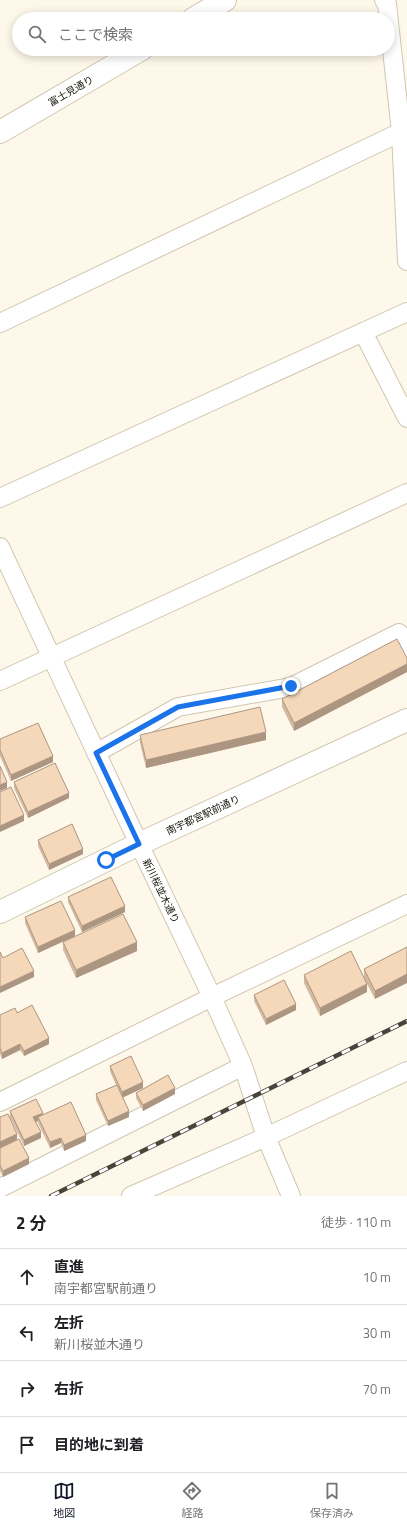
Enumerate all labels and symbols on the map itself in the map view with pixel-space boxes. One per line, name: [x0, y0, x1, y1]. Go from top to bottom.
street label: 富士見通り: [46, 72, 96, 110]
route end: [282, 677, 300, 695]
street label: 南宇都宮駅前通り: [164, 791, 242, 839]
route start: [97, 851, 115, 869]
street label: 新川桜並木通り: [139, 856, 183, 926]

